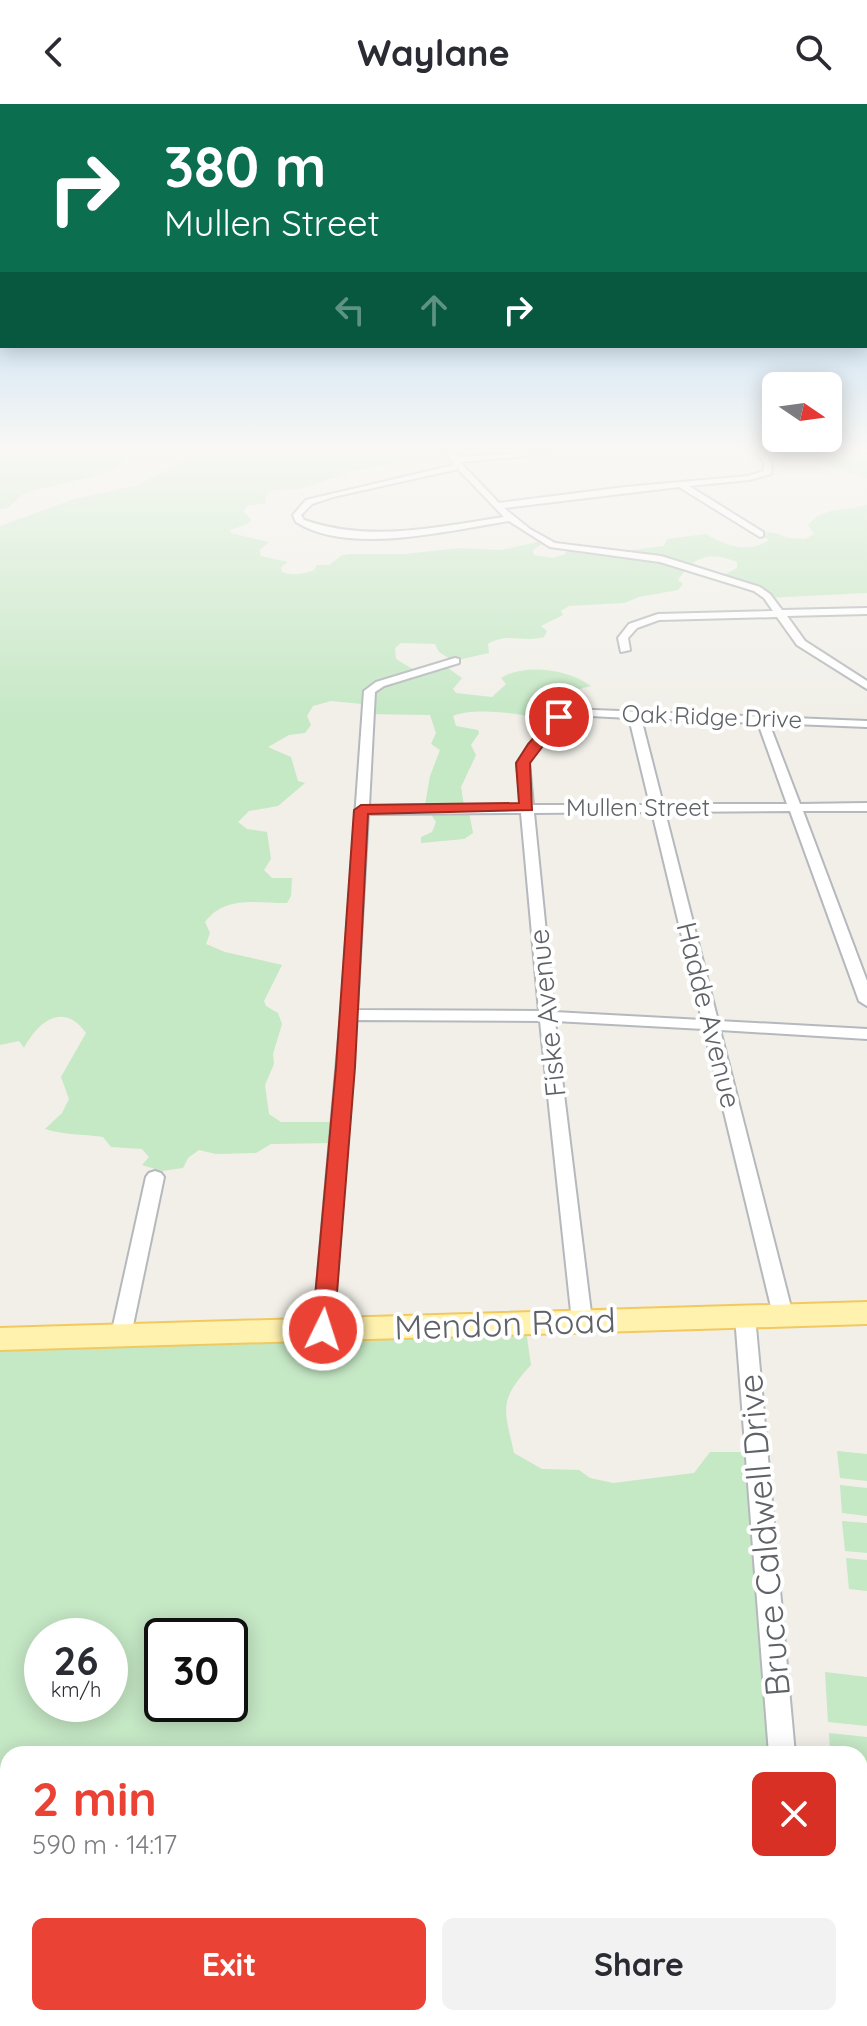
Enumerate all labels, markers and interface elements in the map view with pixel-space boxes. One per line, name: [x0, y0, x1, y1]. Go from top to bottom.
icon: back: [32, 30, 76, 74]
text: Waylane: [357, 30, 510, 75]
icon: search: [791, 30, 835, 74]
text: 380 m: [164, 131, 326, 201]
icon: right: [32, 136, 136, 240]
text: Mullen Street: [164, 200, 380, 245]
icon: left: [328, 288, 372, 332]
icon: ahead: [412, 288, 456, 332]
icon: right: [496, 288, 540, 332]
north arrow: [762, 372, 842, 452]
map controls: [762, 372, 842, 452]
pin: [525, 683, 593, 751]
icon: arrive: [537, 695, 581, 739]
street label: Oak Ridge Drive: [621, 698, 803, 734]
street label: Mullen Street: [566, 792, 710, 822]
street label: Hadde Avenue: [669, 918, 749, 1111]
street label: Fiske Avenue: [520, 927, 573, 1099]
position arrow: [281, 1288, 365, 1372]
street label: Mendon Road: [394, 1298, 616, 1349]
street label: Bruce Caldwell Drive: [728, 1372, 799, 1698]
speed limit sign: 30: [144, 1618, 248, 1722]
text: 26: [54, 1635, 98, 1685]
text: km/h: [51, 1677, 101, 1702]
text: 2 min: [32, 1768, 157, 1828]
button: close: [752, 1772, 836, 1856]
text: 590 m · 14:17: [32, 1828, 177, 1861]
button: Exit: [32, 1918, 426, 2010]
button: Share: [442, 1918, 836, 2010]

